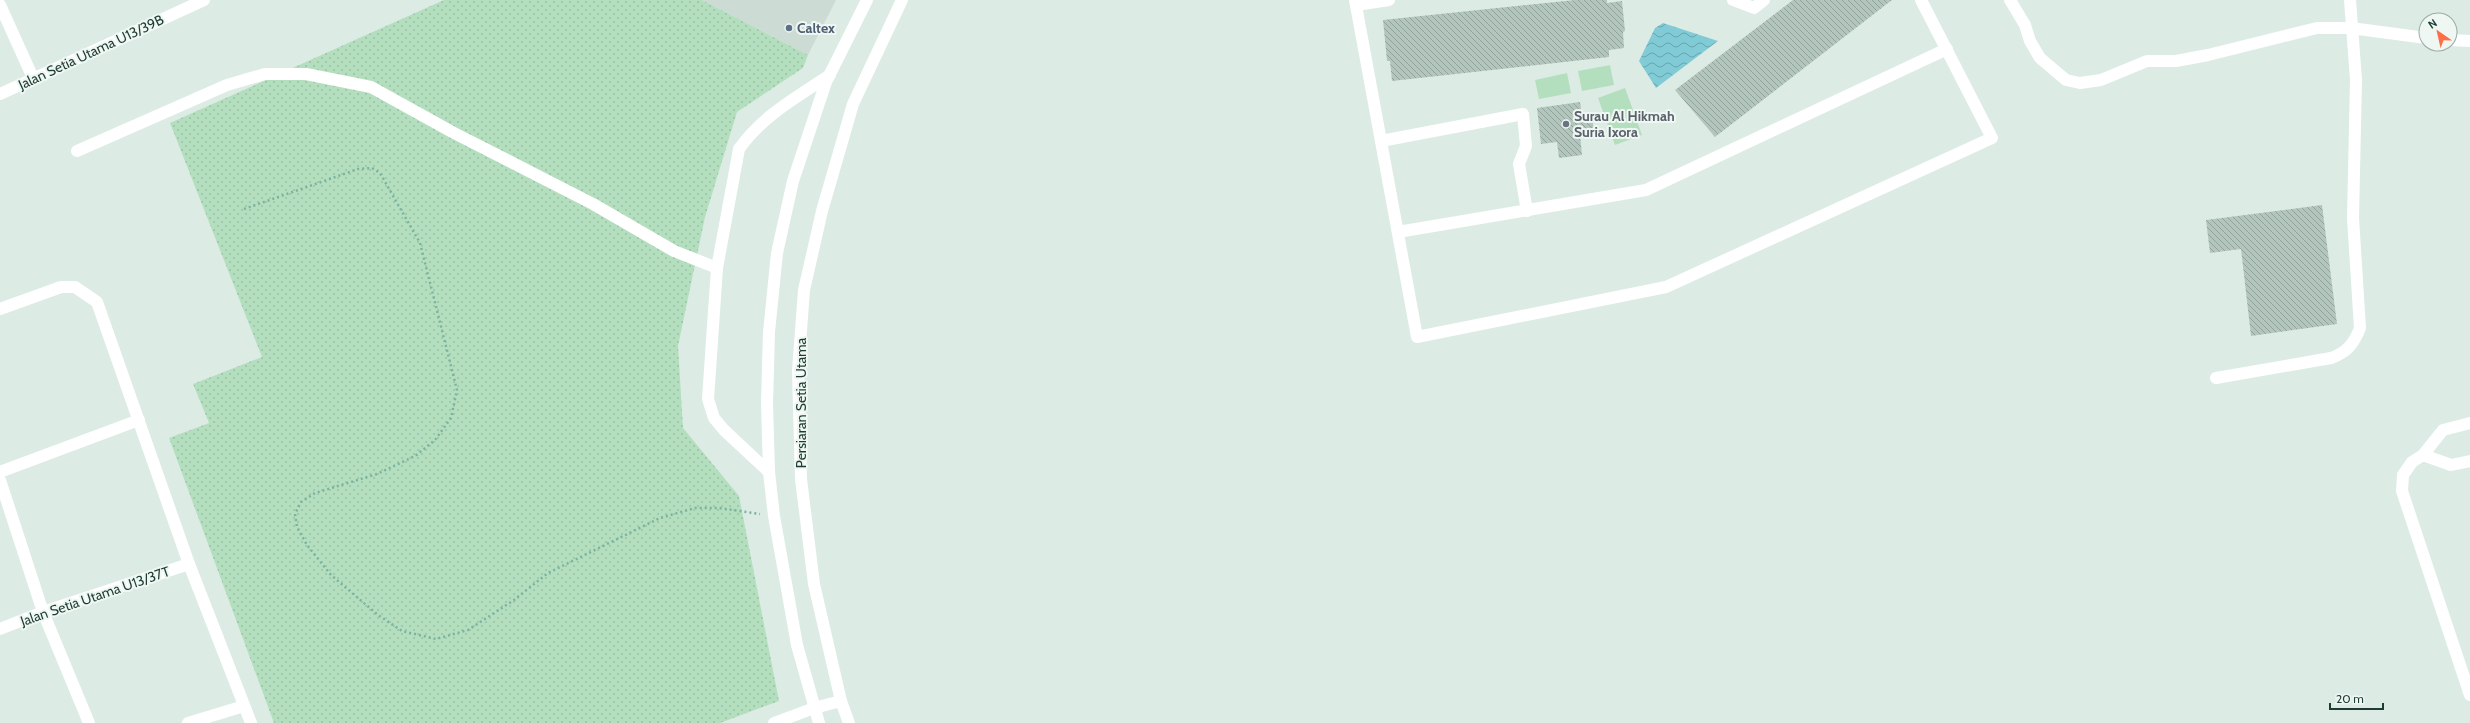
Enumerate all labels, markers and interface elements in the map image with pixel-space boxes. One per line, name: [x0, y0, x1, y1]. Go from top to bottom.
street label: Jalan Setia Utama U13/39B: [15, 10, 167, 94]
north arrow: [2418, 12, 2458, 52]
text: N: [2425, 16, 2440, 32]
place label: Caltex: [797, 19, 835, 37]
marker: Caltex: [784, 23, 794, 33]
place label: Surau Al Hikmah Suria Ixora: [1574, 107, 1675, 141]
marker: Surau Al Hikmah Suria Ixora: [1561, 119, 1571, 129]
street label: Persiaran Setia Utama: [792, 338, 810, 468]
street label: Jalan Setia Utama U13/37T: [17, 562, 173, 630]
scale bar: [2330, 685, 2383, 711]
text: 20 m: [2336, 691, 2364, 706]

